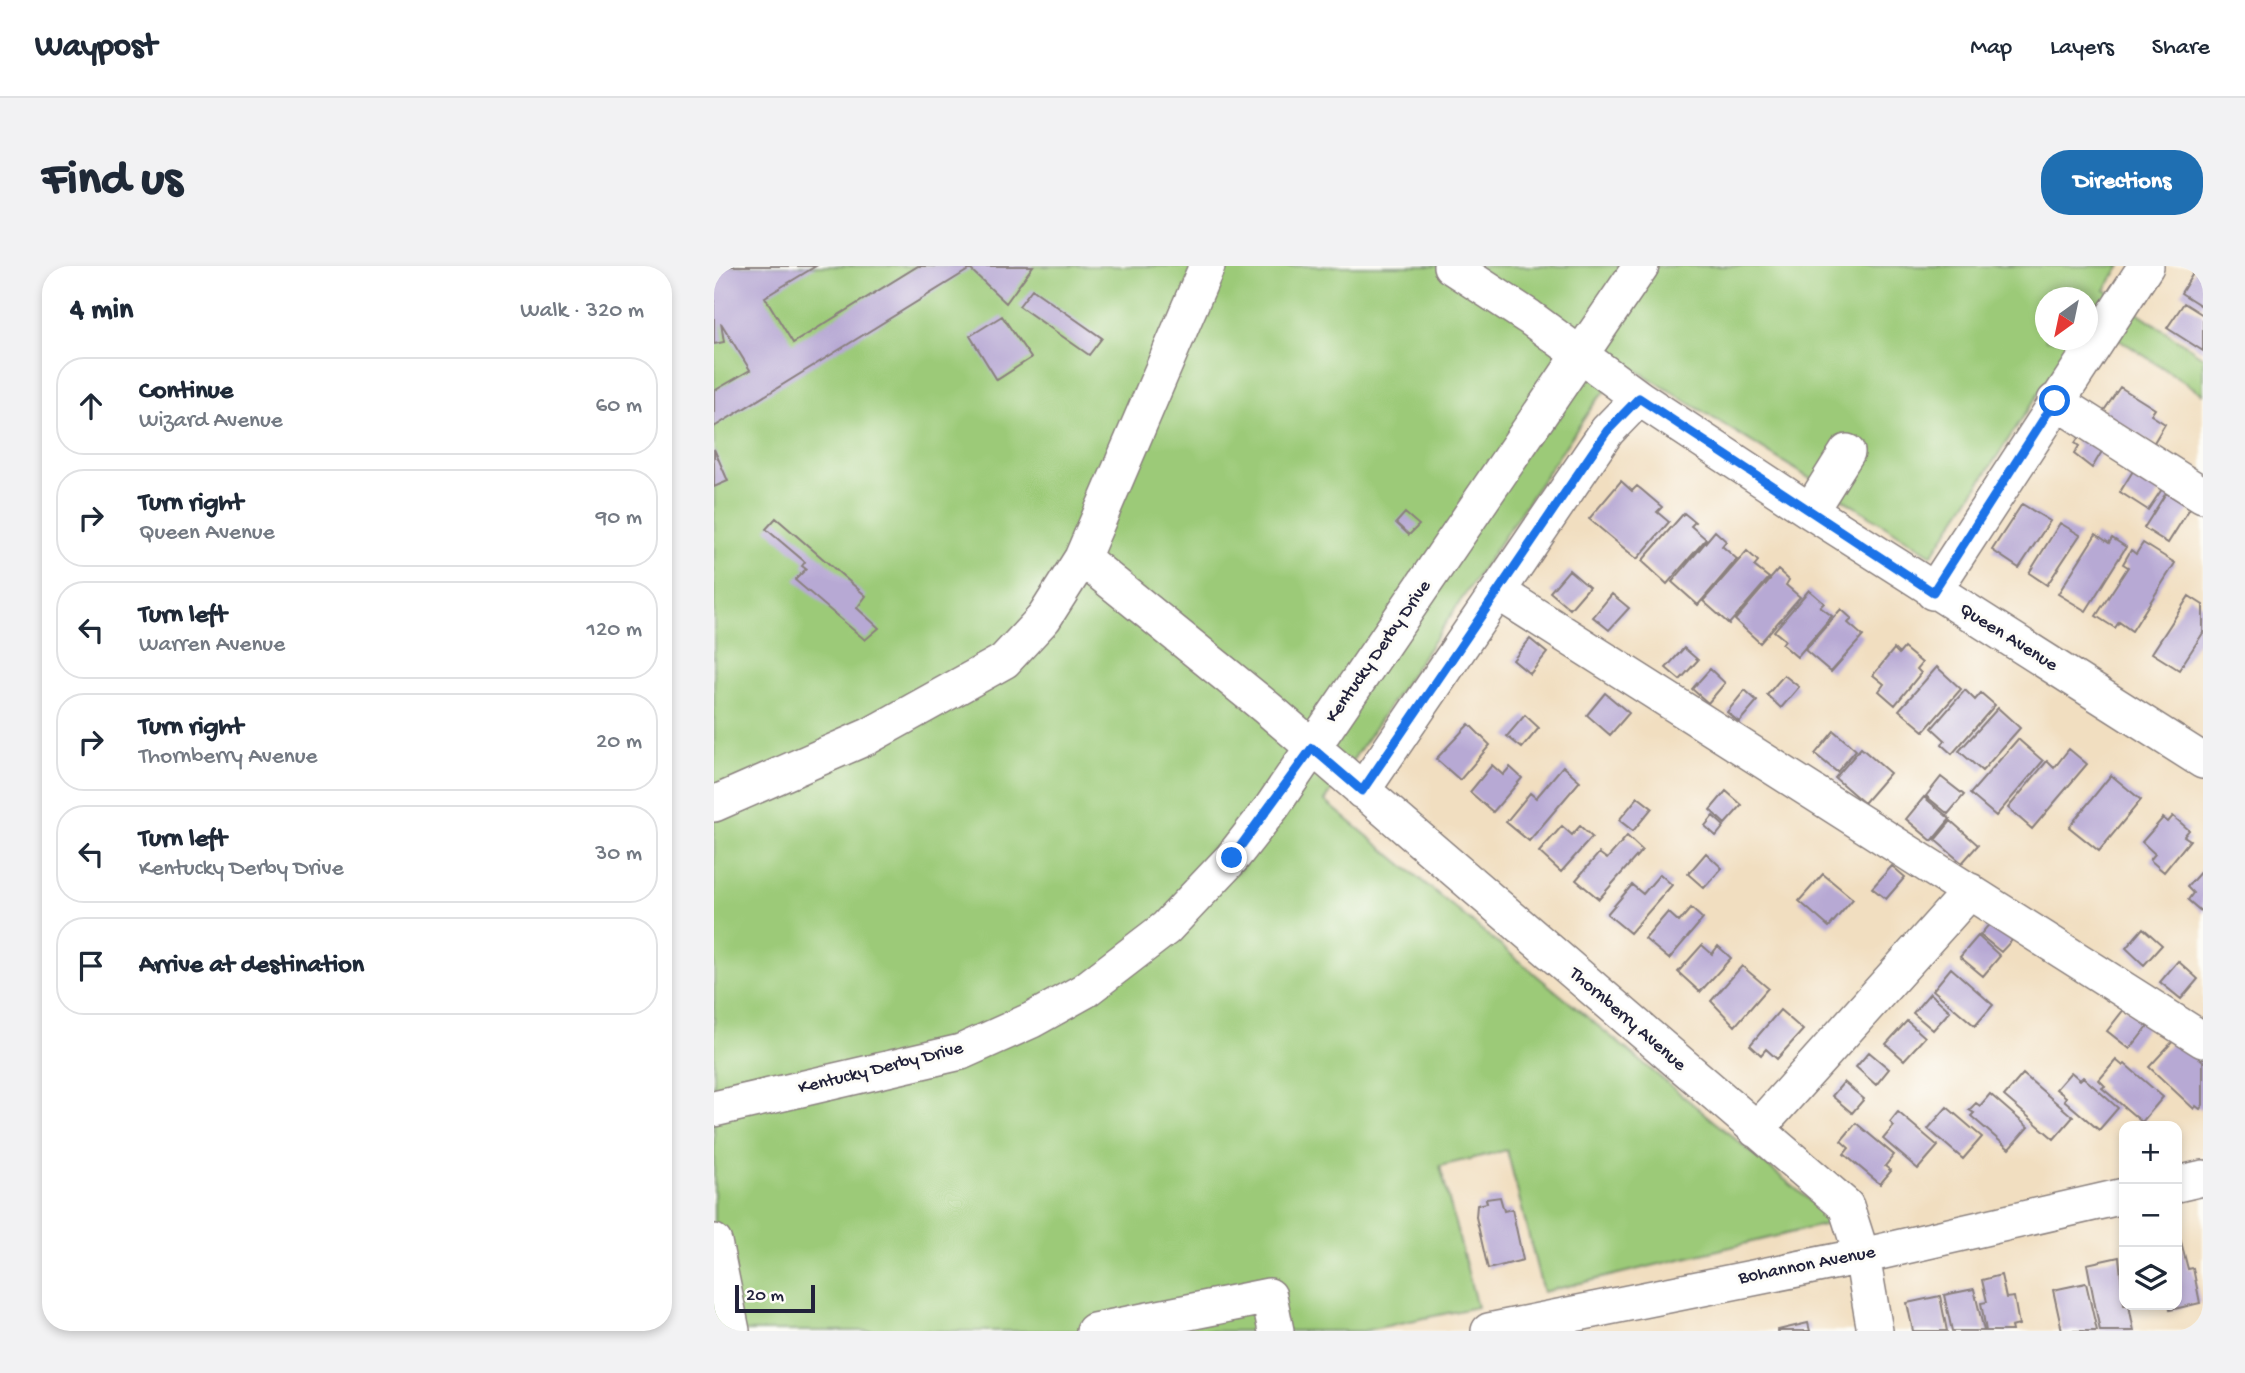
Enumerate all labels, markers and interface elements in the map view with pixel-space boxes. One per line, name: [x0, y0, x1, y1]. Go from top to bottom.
text: Waypost: [35, 29, 157, 67]
text: Map: [1970, 34, 2012, 63]
text: Layers: [2050, 34, 2114, 63]
text: Share: [2152, 34, 2210, 63]
button: Directions: [2041, 150, 2203, 215]
text: Find us: [42, 153, 182, 211]
north arrow: [2035, 287, 2098, 350]
text: 4 min: [70, 294, 133, 329]
text: Walk · 320 m: [520, 298, 644, 325]
text: Continue: [139, 377, 233, 408]
route start: [2039, 385, 2070, 416]
icon: ahead: [72, 387, 110, 425]
text: 60 m: [596, 393, 642, 420]
text: Wizard Avenue: [139, 408, 283, 435]
text: Turn right: [139, 489, 243, 520]
icon: right: [72, 499, 110, 537]
text: 90 m: [596, 505, 642, 532]
text: Queen Avenue: [139, 520, 275, 547]
street label: Kentucky Derby Drive: [1321, 576, 1437, 728]
street label: Queen Avenue: [1954, 599, 2062, 678]
text: Turn left: [139, 601, 227, 632]
icon: left: [72, 611, 110, 649]
text: 120 m: [587, 617, 642, 644]
text: Warren Avenue: [139, 632, 285, 659]
text: Turn right: [139, 713, 243, 744]
icon: right: [72, 723, 110, 761]
text: 20 m: [596, 729, 642, 756]
text: Thornberry Avenue: [139, 744, 317, 771]
text: Turn left: [139, 825, 227, 856]
icon: left: [72, 835, 110, 873]
text: 30 m: [595, 841, 642, 868]
route end: [1216, 842, 1247, 873]
text: Kentucky Derby Drive: [139, 856, 344, 883]
icon: arrive: [72, 947, 110, 985]
text: Arrive at destination: [139, 951, 364, 982]
street label: Thornberry Avenue: [1563, 962, 1690, 1077]
street label: Kentucky Derby Drive: [796, 1037, 966, 1101]
map controls: [2119, 1121, 2182, 1310]
button: +: [2119, 1121, 2182, 1184]
button: −: [2119, 1184, 2182, 1247]
street label: Bohannon Avenue: [1736, 1241, 1878, 1291]
button: layers: [2119, 1247, 2182, 1310]
scale bar: [735, 1282, 816, 1314]
text: 20 m: [746, 1285, 784, 1308]

